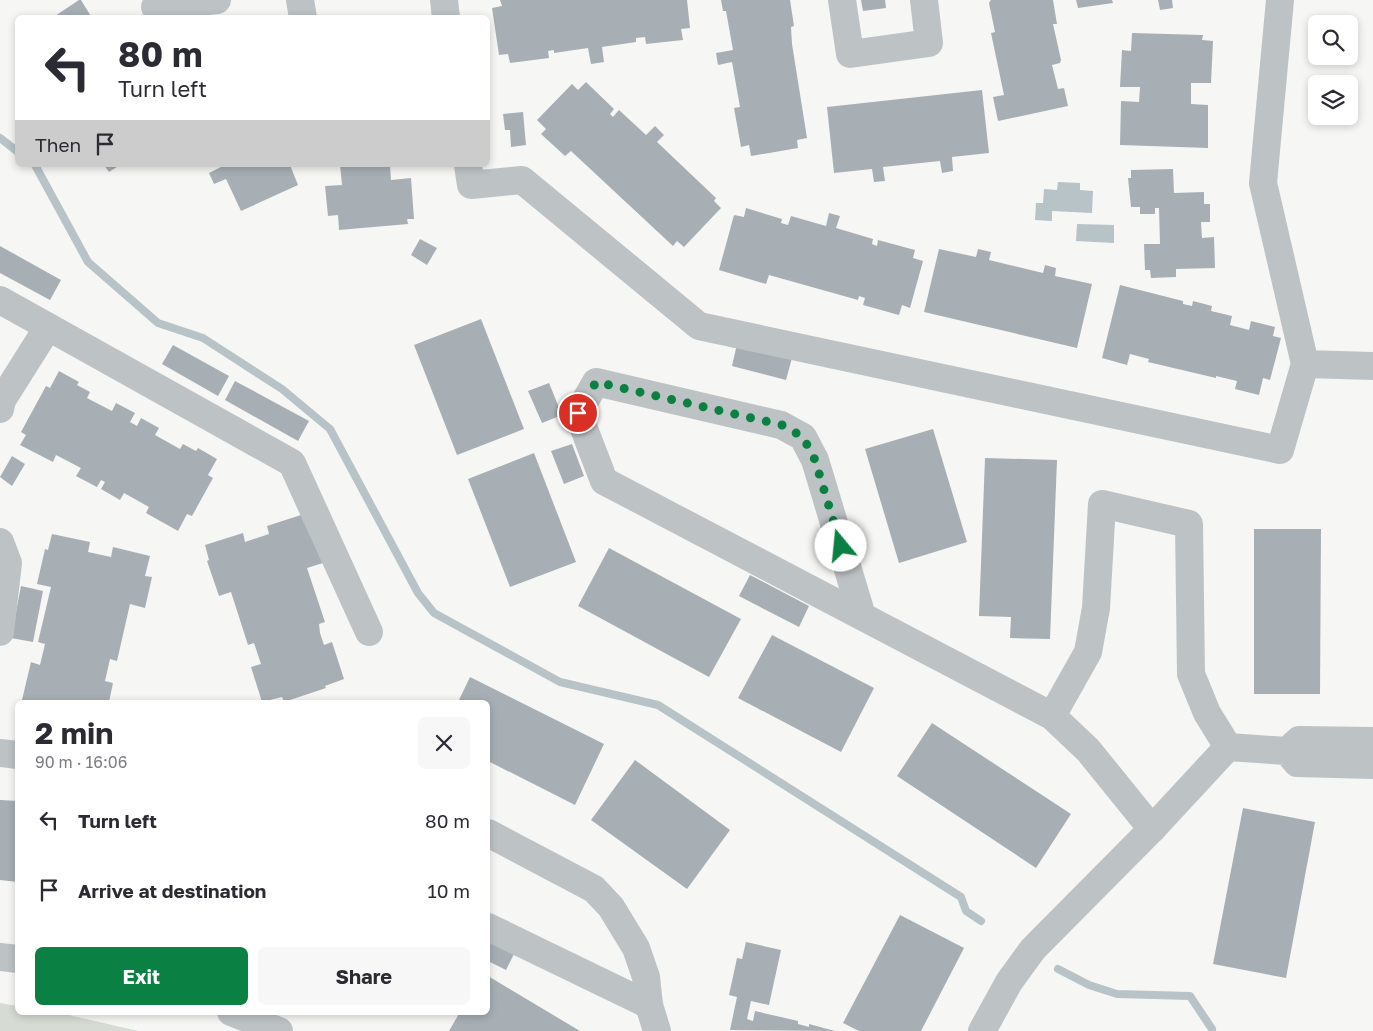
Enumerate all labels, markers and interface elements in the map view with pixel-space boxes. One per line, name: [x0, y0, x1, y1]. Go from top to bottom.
map controls: [1308, 15, 1358, 125]
button: search: [1308, 15, 1358, 65]
text: 80 m: [118, 33, 203, 75]
icon: left: [35, 35, 100, 100]
text: Turn left: [118, 75, 207, 102]
button: layers: [1308, 75, 1358, 125]
icon: arrive: [91, 130, 119, 158]
text: Then: [35, 133, 81, 156]
pin: [557, 392, 599, 434]
icon: arrive: [564, 399, 592, 427]
position arrow: [814, 519, 866, 571]
text: 2 min: [35, 715, 113, 751]
button: close: [418, 717, 470, 769]
text: 90 m · 16:06: [35, 752, 127, 772]
icon: left: [35, 806, 63, 834]
text: Turn left: [78, 809, 157, 832]
text: 80 m: [425, 809, 470, 832]
icon: arrive: [35, 876, 63, 904]
text: Arrive at destination: [78, 879, 266, 902]
text: 10 m: [427, 879, 470, 902]
button: Exit: [35, 947, 248, 1005]
button: Share: [258, 947, 470, 1005]

